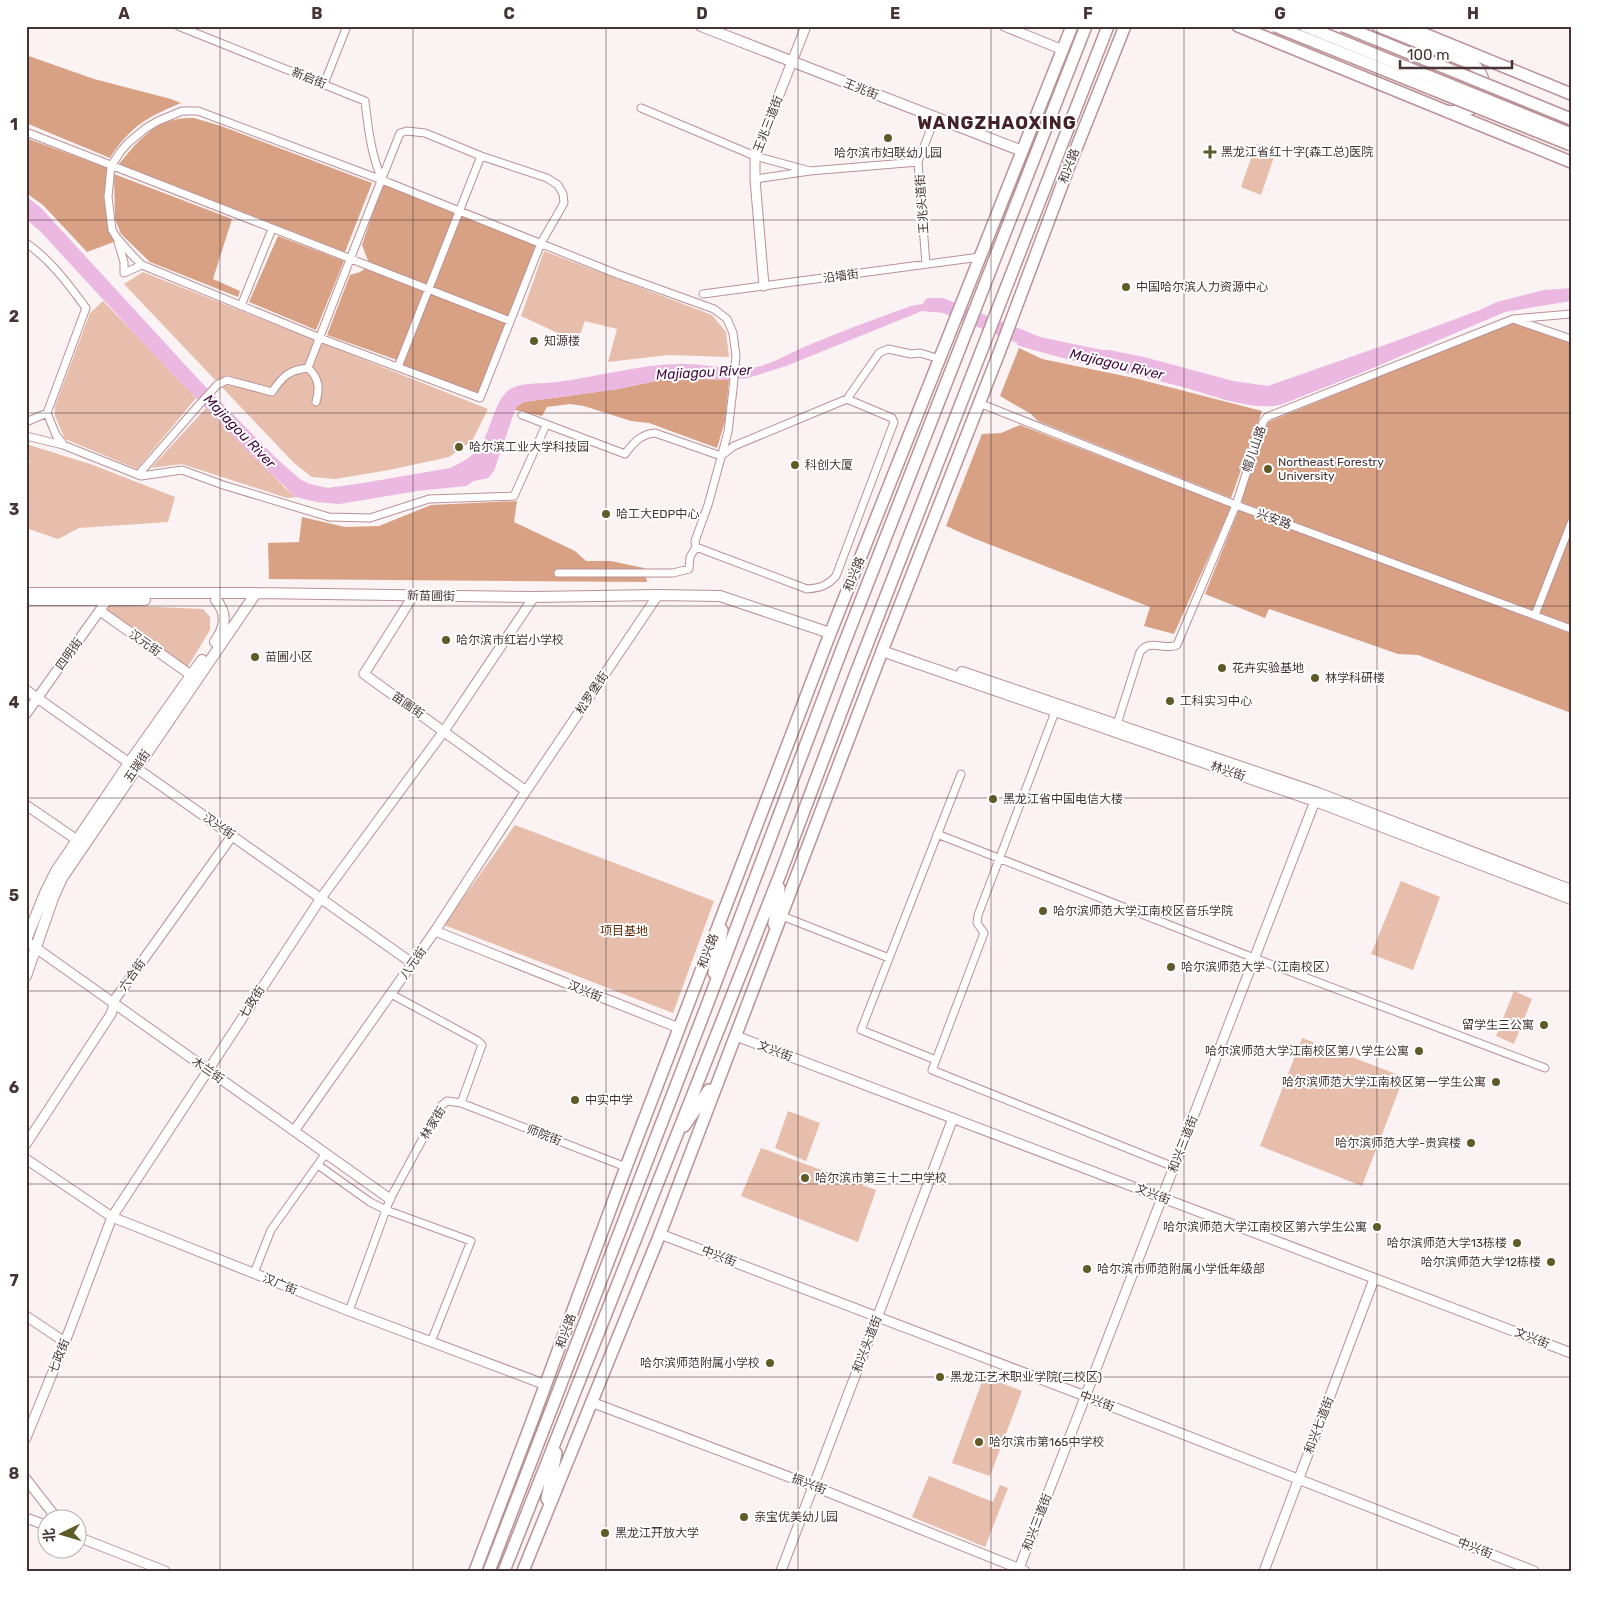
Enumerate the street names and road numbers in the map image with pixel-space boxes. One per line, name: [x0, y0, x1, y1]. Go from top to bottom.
street label: 新启街: [290, 65, 328, 91]
street label: 王兆街: [842, 76, 880, 102]
street label: 王兆三道街: [751, 93, 785, 155]
street label: 和兴路: [1056, 147, 1082, 185]
street label: 王兆头道街: [913, 174, 931, 234]
street label: 沿墙街: [822, 267, 860, 285]
street label: 帽儿山路: [1240, 424, 1268, 474]
street label: 兴安路: [1255, 506, 1293, 532]
street label: 和兴路: [841, 555, 867, 593]
street label: 新苗圃街: [407, 589, 455, 603]
street label: 汉元街: [126, 627, 164, 659]
street label: 四明街: [53, 635, 85, 673]
street label: 松罗堡街: [573, 669, 611, 717]
street label: 苗圃街: [389, 689, 427, 721]
street label: 五瑞街: [121, 747, 153, 785]
street label: 林兴街: [1209, 759, 1247, 783]
street label: 汉兴街: [200, 810, 238, 842]
street label: 和兴路: [695, 932, 721, 970]
street label: 八元街: [397, 944, 429, 982]
street label: 六合街: [116, 956, 148, 994]
street label: 汉兴街: [566, 978, 604, 1004]
street label: 七政街: [236, 983, 268, 1021]
street label: 文兴街: [756, 1038, 794, 1064]
street label: 木兰街: [189, 1054, 227, 1086]
street label: 林家街: [418, 1104, 448, 1142]
street label: 和兴三道街: [1166, 1113, 1200, 1175]
street label: 师院街: [525, 1122, 563, 1148]
street label: 文兴街: [1134, 1181, 1172, 1207]
street label: 中兴街: [700, 1243, 738, 1269]
street label: 汉广街: [261, 1271, 299, 1297]
street label: 和兴路: [553, 1312, 579, 1350]
street label: 和兴头道街: [850, 1313, 884, 1375]
street label: 文兴街: [1513, 1325, 1551, 1351]
street label: 七政街: [46, 1337, 72, 1375]
street label: 中兴街: [1078, 1388, 1116, 1414]
street label: 和兴七道街: [1302, 1394, 1336, 1456]
street label: 振兴街: [790, 1471, 828, 1497]
street label: 和兴三道街: [1020, 1491, 1054, 1553]
street label: 中兴街: [1456, 1535, 1494, 1561]

